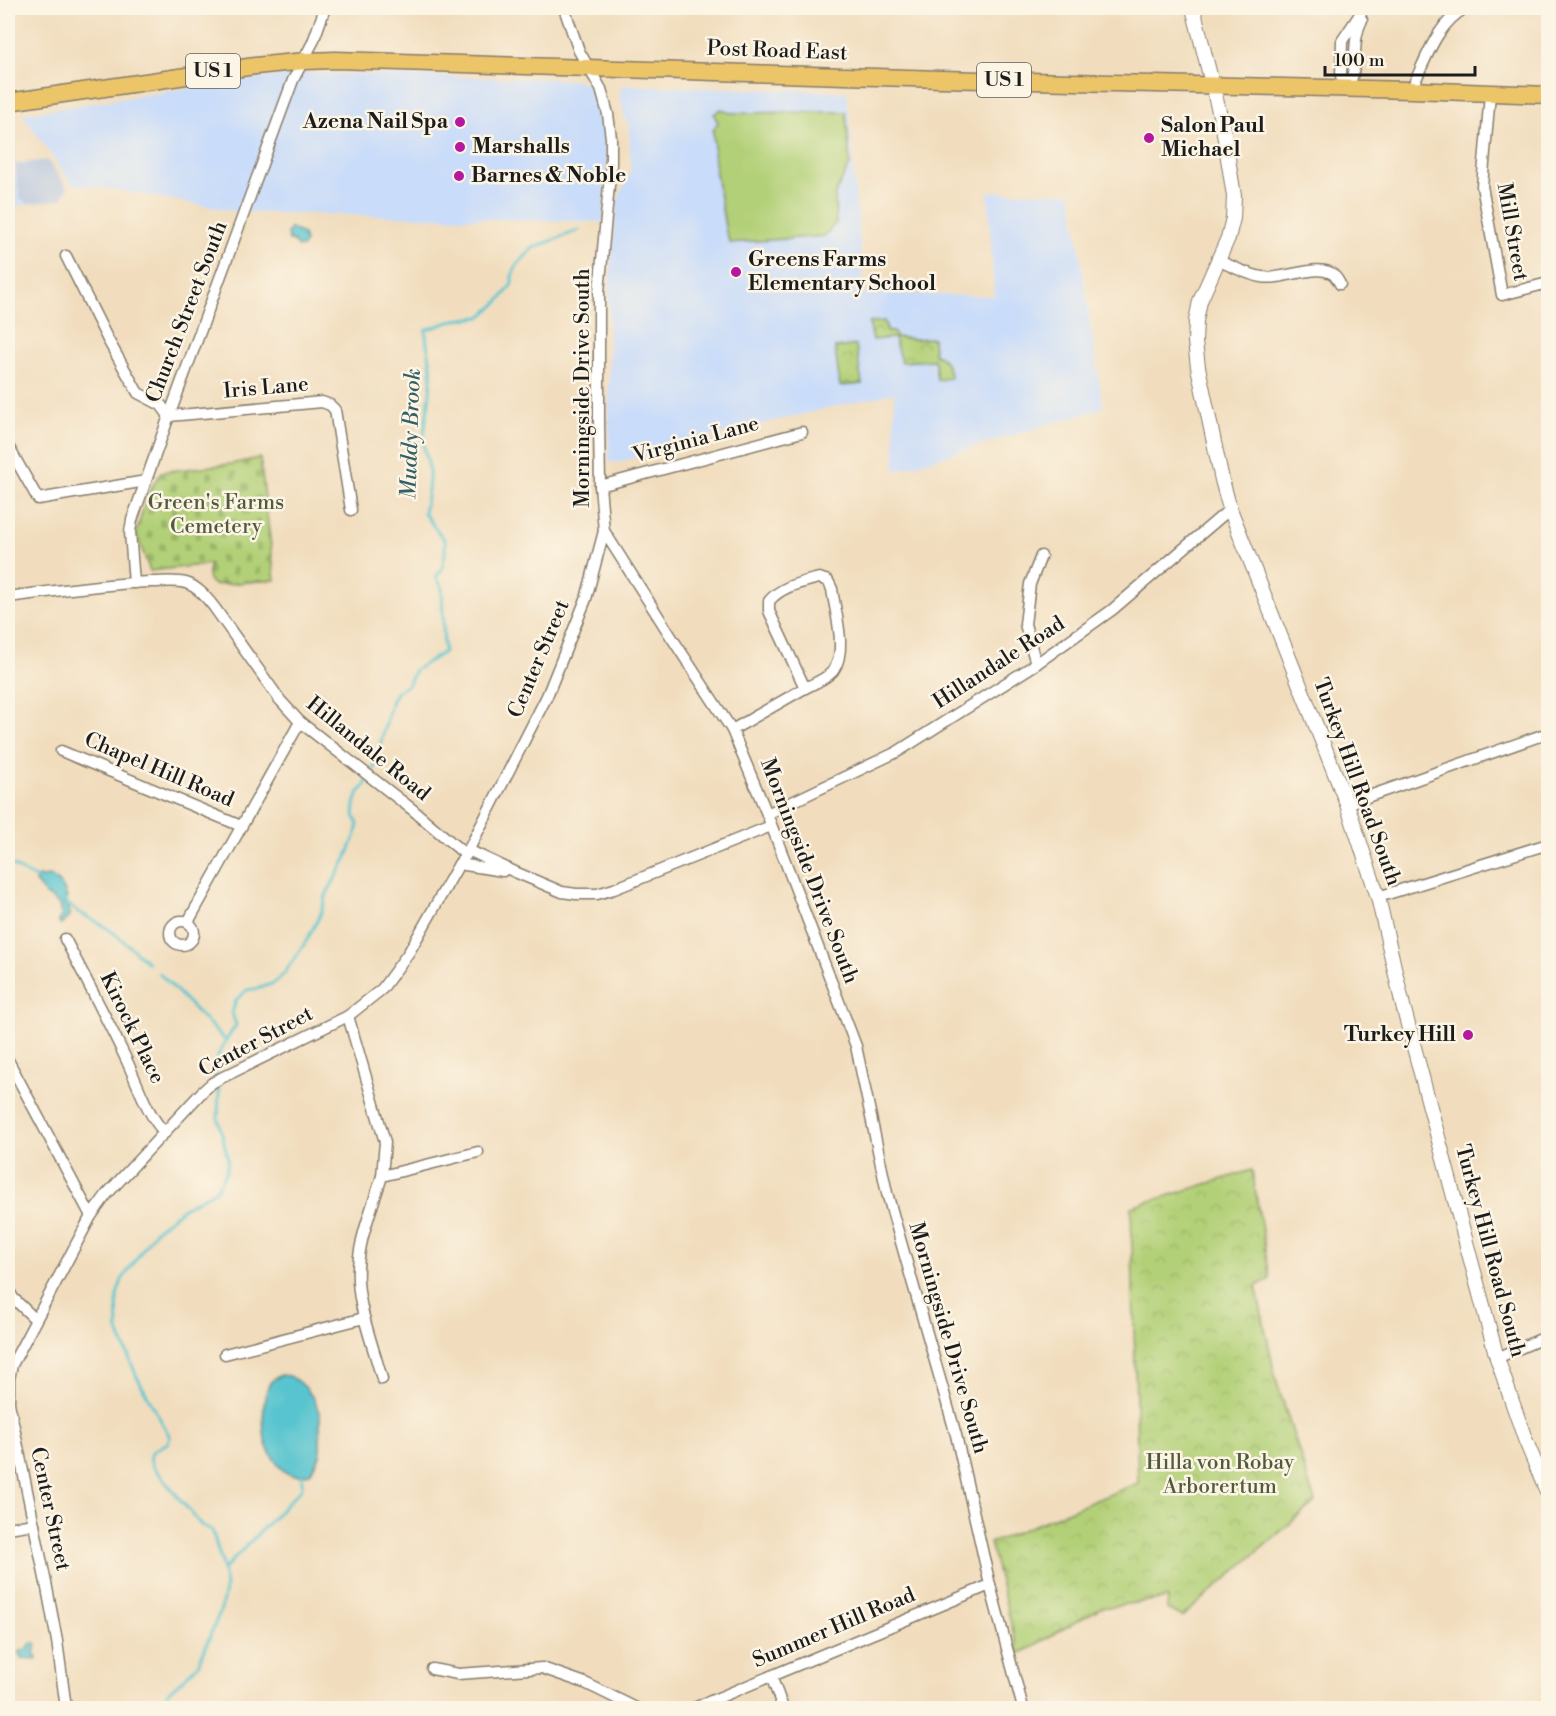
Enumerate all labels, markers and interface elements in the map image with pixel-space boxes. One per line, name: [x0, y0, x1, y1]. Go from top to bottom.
street label: Post Road East: [706, 36, 848, 66]
scale bar: [1325, 39, 1475, 77]
text: 100 m: [1334, 49, 1385, 72]
road number: US 1: [186, 54, 240, 88]
road number: US 1: [977, 63, 1031, 97]
place label: Azena Nail Spa: [302, 109, 449, 135]
place label: Salon Paul Michael: [1161, 113, 1265, 163]
marker: Azena Nail Spa: [453, 115, 467, 129]
marker: Salon Paul Michael: [1142, 131, 1156, 145]
place label: Marshalls: [472, 134, 570, 160]
marker: Marshalls: [453, 140, 467, 154]
place label: Barnes & Noble: [471, 163, 626, 189]
marker: Barnes & Noble: [452, 169, 466, 183]
street label: Mill Street: [1491, 181, 1534, 284]
street label: Church Street South: [140, 217, 234, 406]
place label: Greens Farms Elementary School: [748, 247, 936, 297]
marker: Greens Farms Elementary School: [729, 265, 743, 279]
street label: Morningside Drive South: [570, 268, 596, 508]
water label: Muddy Brook: [395, 368, 427, 500]
street label: Iris Lane: [222, 371, 310, 405]
street label: Virginia Lane: [629, 411, 762, 470]
park label: Green's Farms Cemetery: [148, 490, 284, 540]
street label: Center Street: [502, 595, 576, 722]
street label: Hillandale Road: [928, 611, 1070, 715]
street label: Turkey Hill Road South: [1307, 675, 1407, 890]
street label: Hillandale Road: [301, 691, 435, 807]
street label: Chapel Hill Road: [80, 727, 238, 813]
street label: Morningside Drive South: [754, 755, 864, 988]
street label: Kirock Place: [94, 968, 170, 1088]
street label: Center Street: [194, 1001, 318, 1083]
place label: Turkey Hill: [1344, 1022, 1456, 1048]
marker: Turkey Hill: [1461, 1028, 1475, 1042]
street label: Turkey Hill Road South: [1449, 1142, 1531, 1361]
street label: Morningside Drive South: [903, 1219, 994, 1457]
street label: Center Street: [24, 1445, 76, 1574]
park label: Hilla von Robay Arborertum: [1146, 1450, 1295, 1500]
street label: Summer Hill Road: [749, 1582, 919, 1674]

